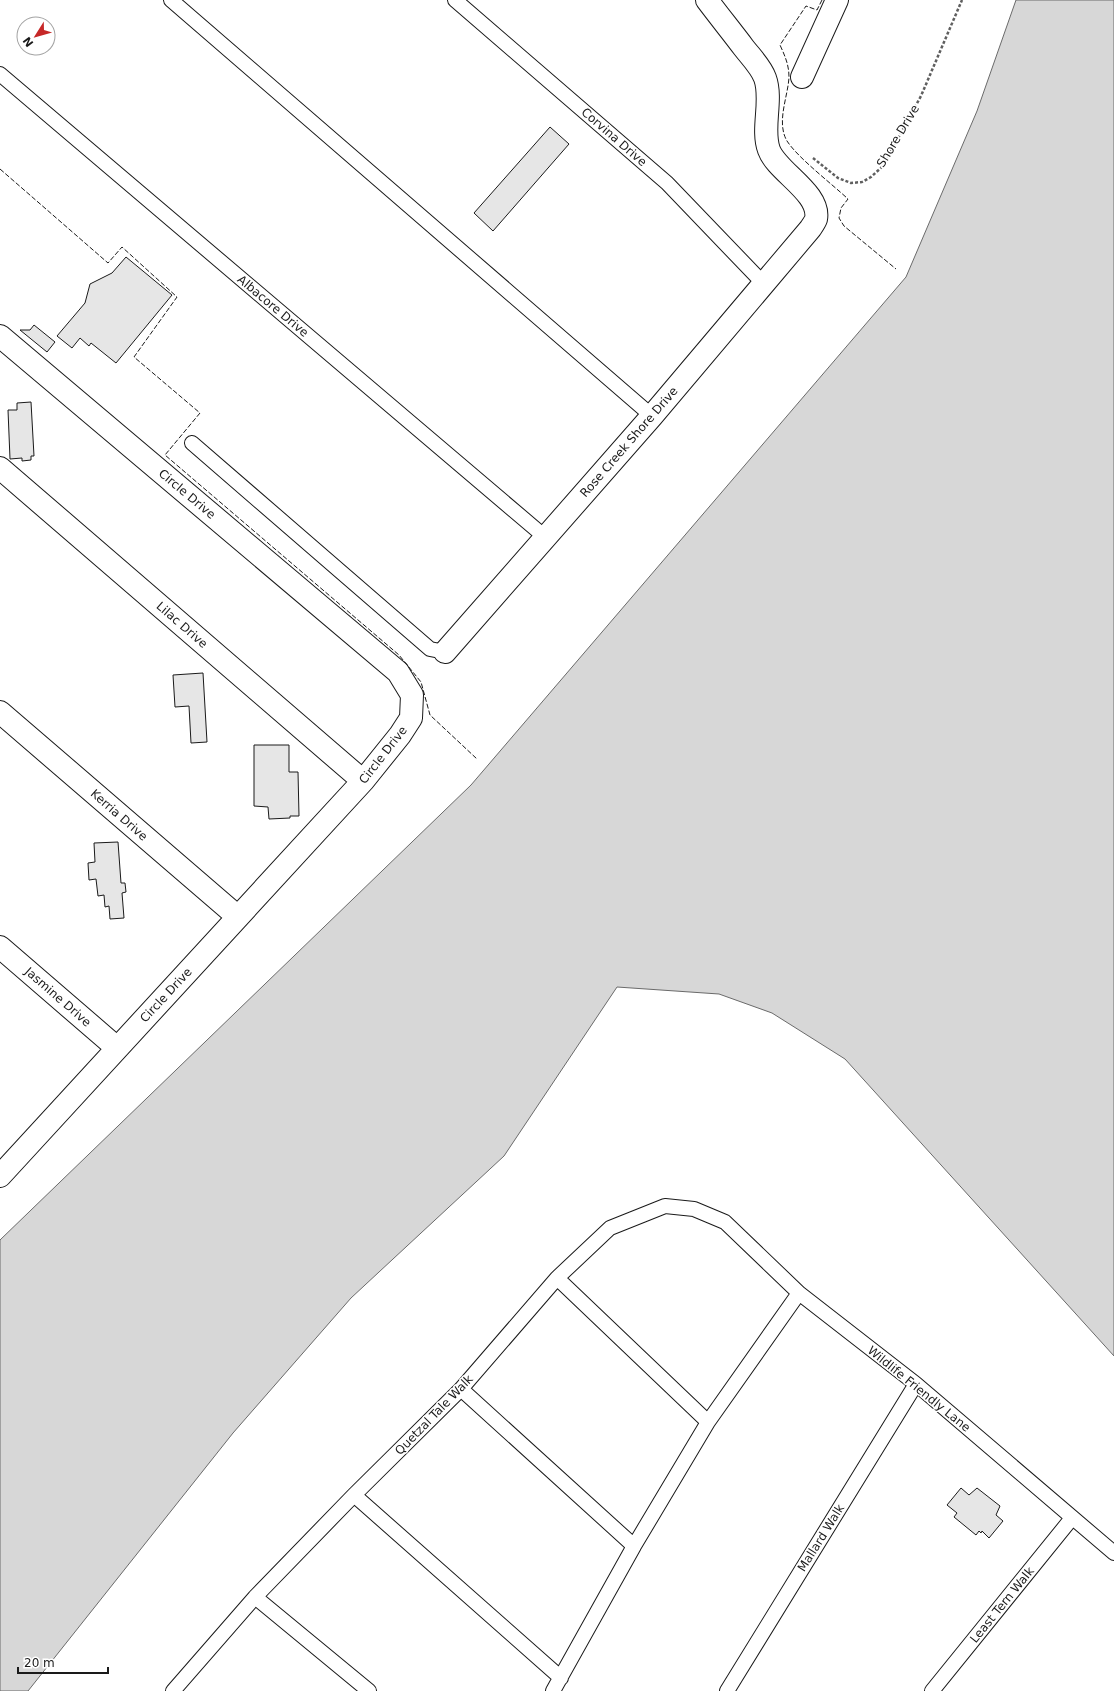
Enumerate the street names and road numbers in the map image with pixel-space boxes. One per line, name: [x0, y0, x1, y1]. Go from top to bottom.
street label: Shore Drive: [874, 102, 922, 170]
street label: Corvina Drive: [579, 105, 649, 169]
street label: Albacore Drive: [235, 272, 311, 340]
street label: Rose Creek Shore Drive: [577, 384, 681, 500]
street label: Circle Drive: [156, 466, 218, 522]
street label: Lilac Drive: [154, 599, 210, 651]
street label: Circle Drive: [356, 723, 410, 787]
street label: Kerria Drive: [88, 786, 150, 844]
street label: Jasmine Drive: [21, 964, 94, 1029]
street label: Circle Drive: [137, 965, 195, 1025]
street label: Wildlife Friendly Lane: [865, 1343, 973, 1435]
street label: Quetzal Tale Walk: [392, 1372, 476, 1458]
street label: Mallard Walk: [795, 1502, 847, 1574]
street label: Least Tern Walk: [967, 1564, 1037, 1646]

